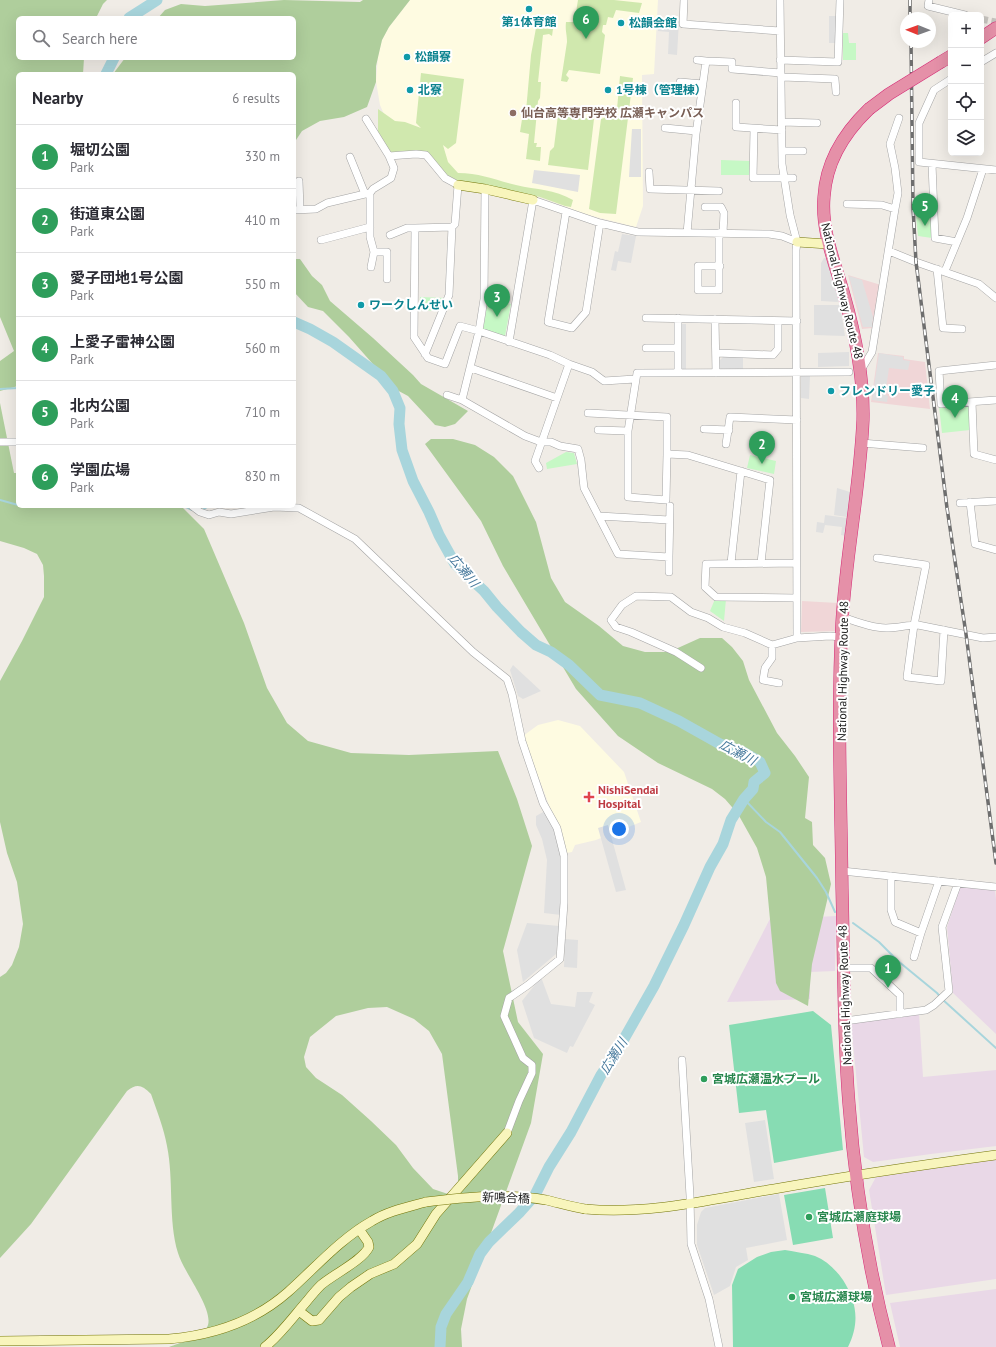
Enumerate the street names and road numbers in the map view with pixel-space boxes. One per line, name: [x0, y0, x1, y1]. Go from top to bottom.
street label: National Highway Route 48: [818, 221, 867, 361]
street label: National Highway Route 48: [834, 601, 851, 741]
street label: National Highway Route 48: [835, 925, 854, 1065]
street label: 新鳴合橋: [482, 1189, 530, 1206]

